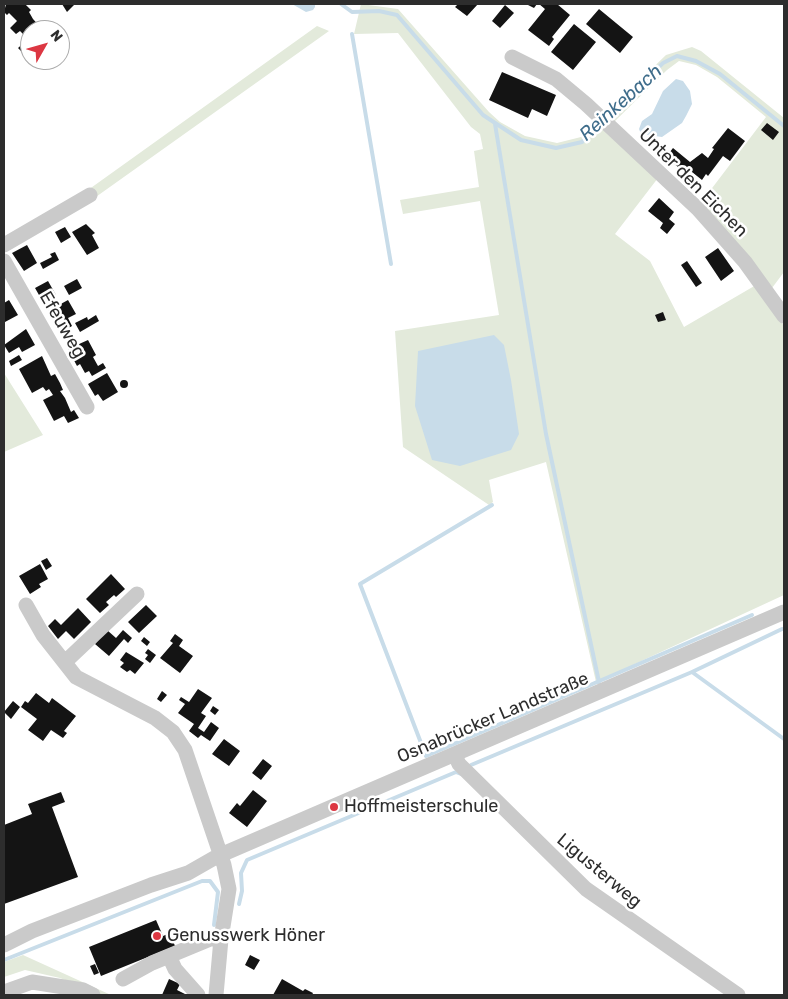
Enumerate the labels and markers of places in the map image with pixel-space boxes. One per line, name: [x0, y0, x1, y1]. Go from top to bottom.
place label: Hoffmeisterschule: [344, 796, 498, 818]
marker: Hoffmeisterschule: [328, 801, 340, 813]
place label: Genusswerk Höner: [167, 925, 325, 947]
marker: Genusswerk Höner: [151, 930, 163, 942]

